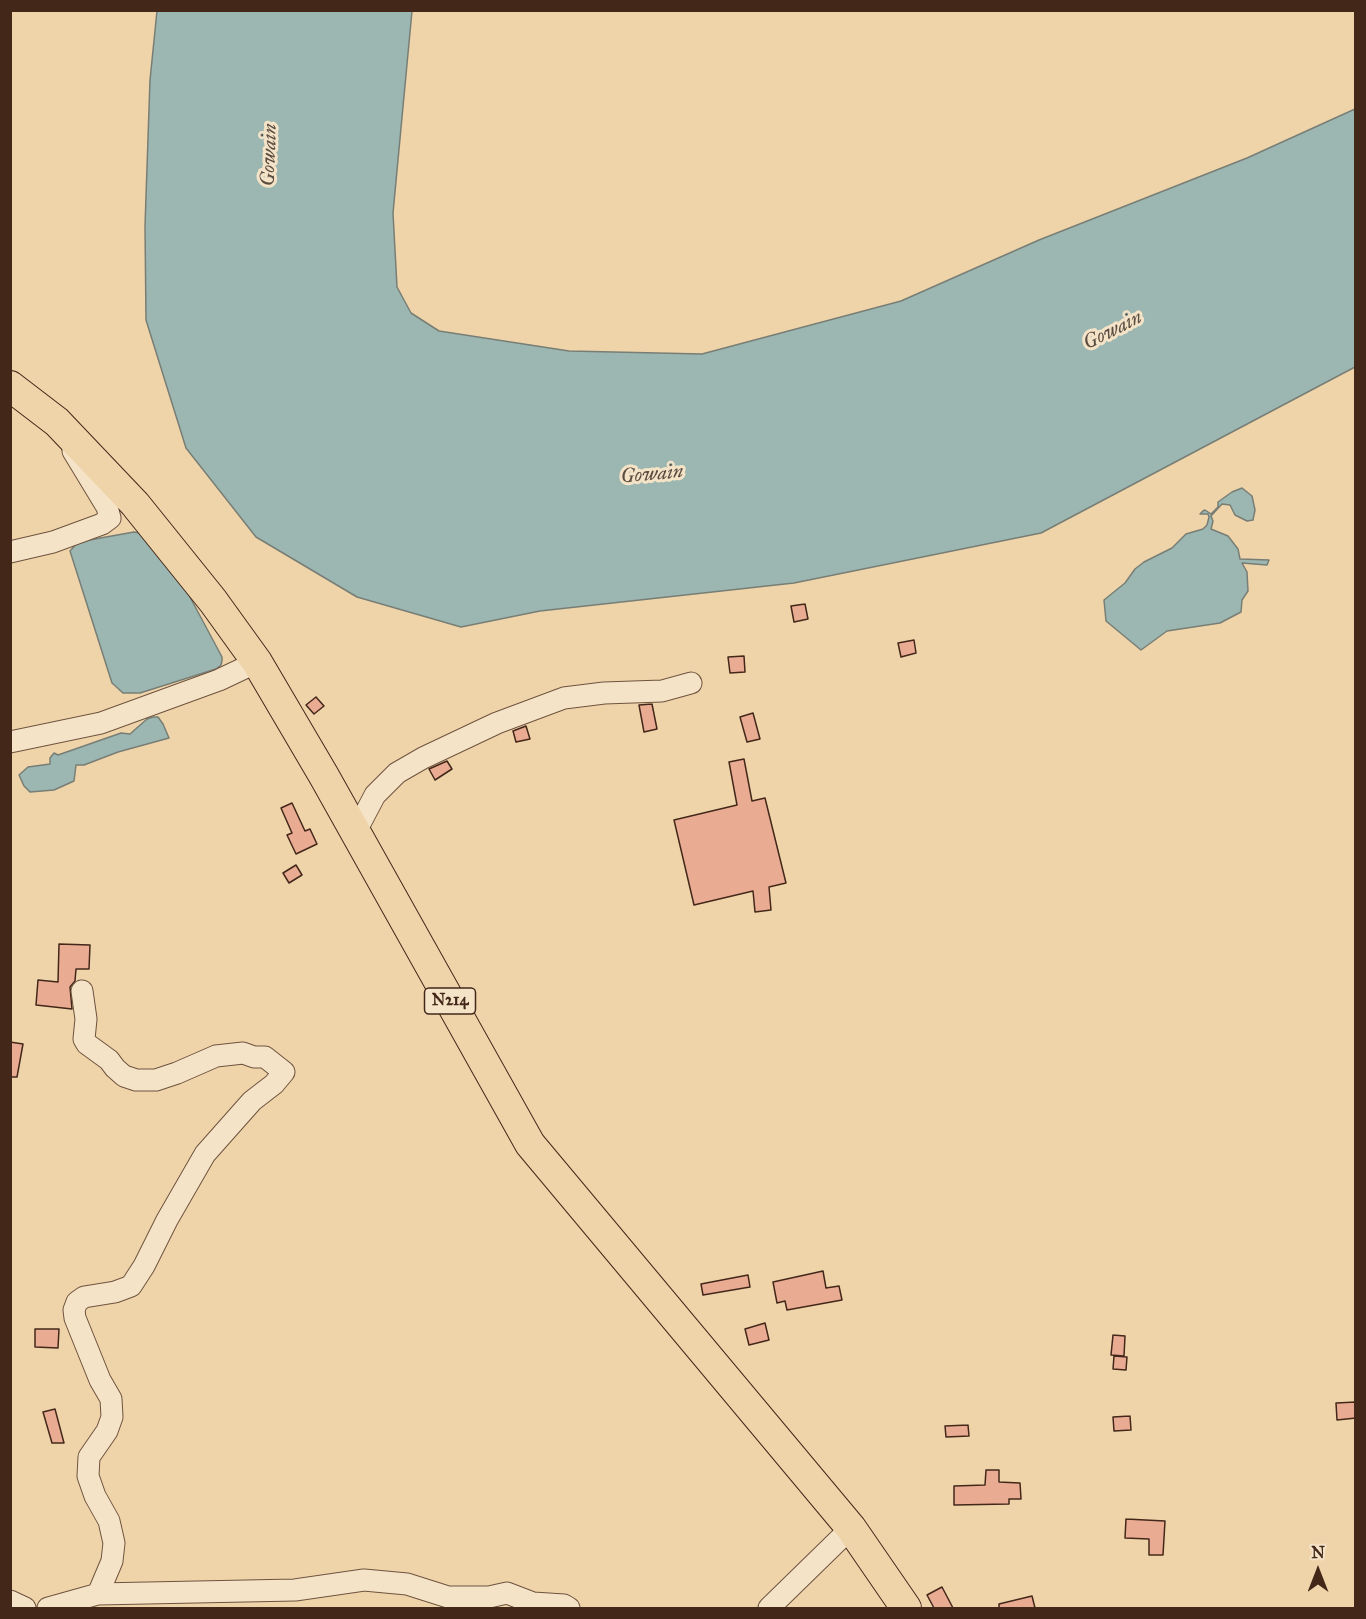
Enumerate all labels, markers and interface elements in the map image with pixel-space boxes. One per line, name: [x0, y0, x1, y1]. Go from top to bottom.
water label: Gowain: [257, 123, 283, 187]
water label: Gowain: [1080, 306, 1146, 356]
water label: Gowain: [620, 460, 684, 490]
road number: N214: [424, 988, 476, 1014]
north arrow: [1288, 1541, 1348, 1601]
text: N: [1311, 1543, 1325, 1562]

